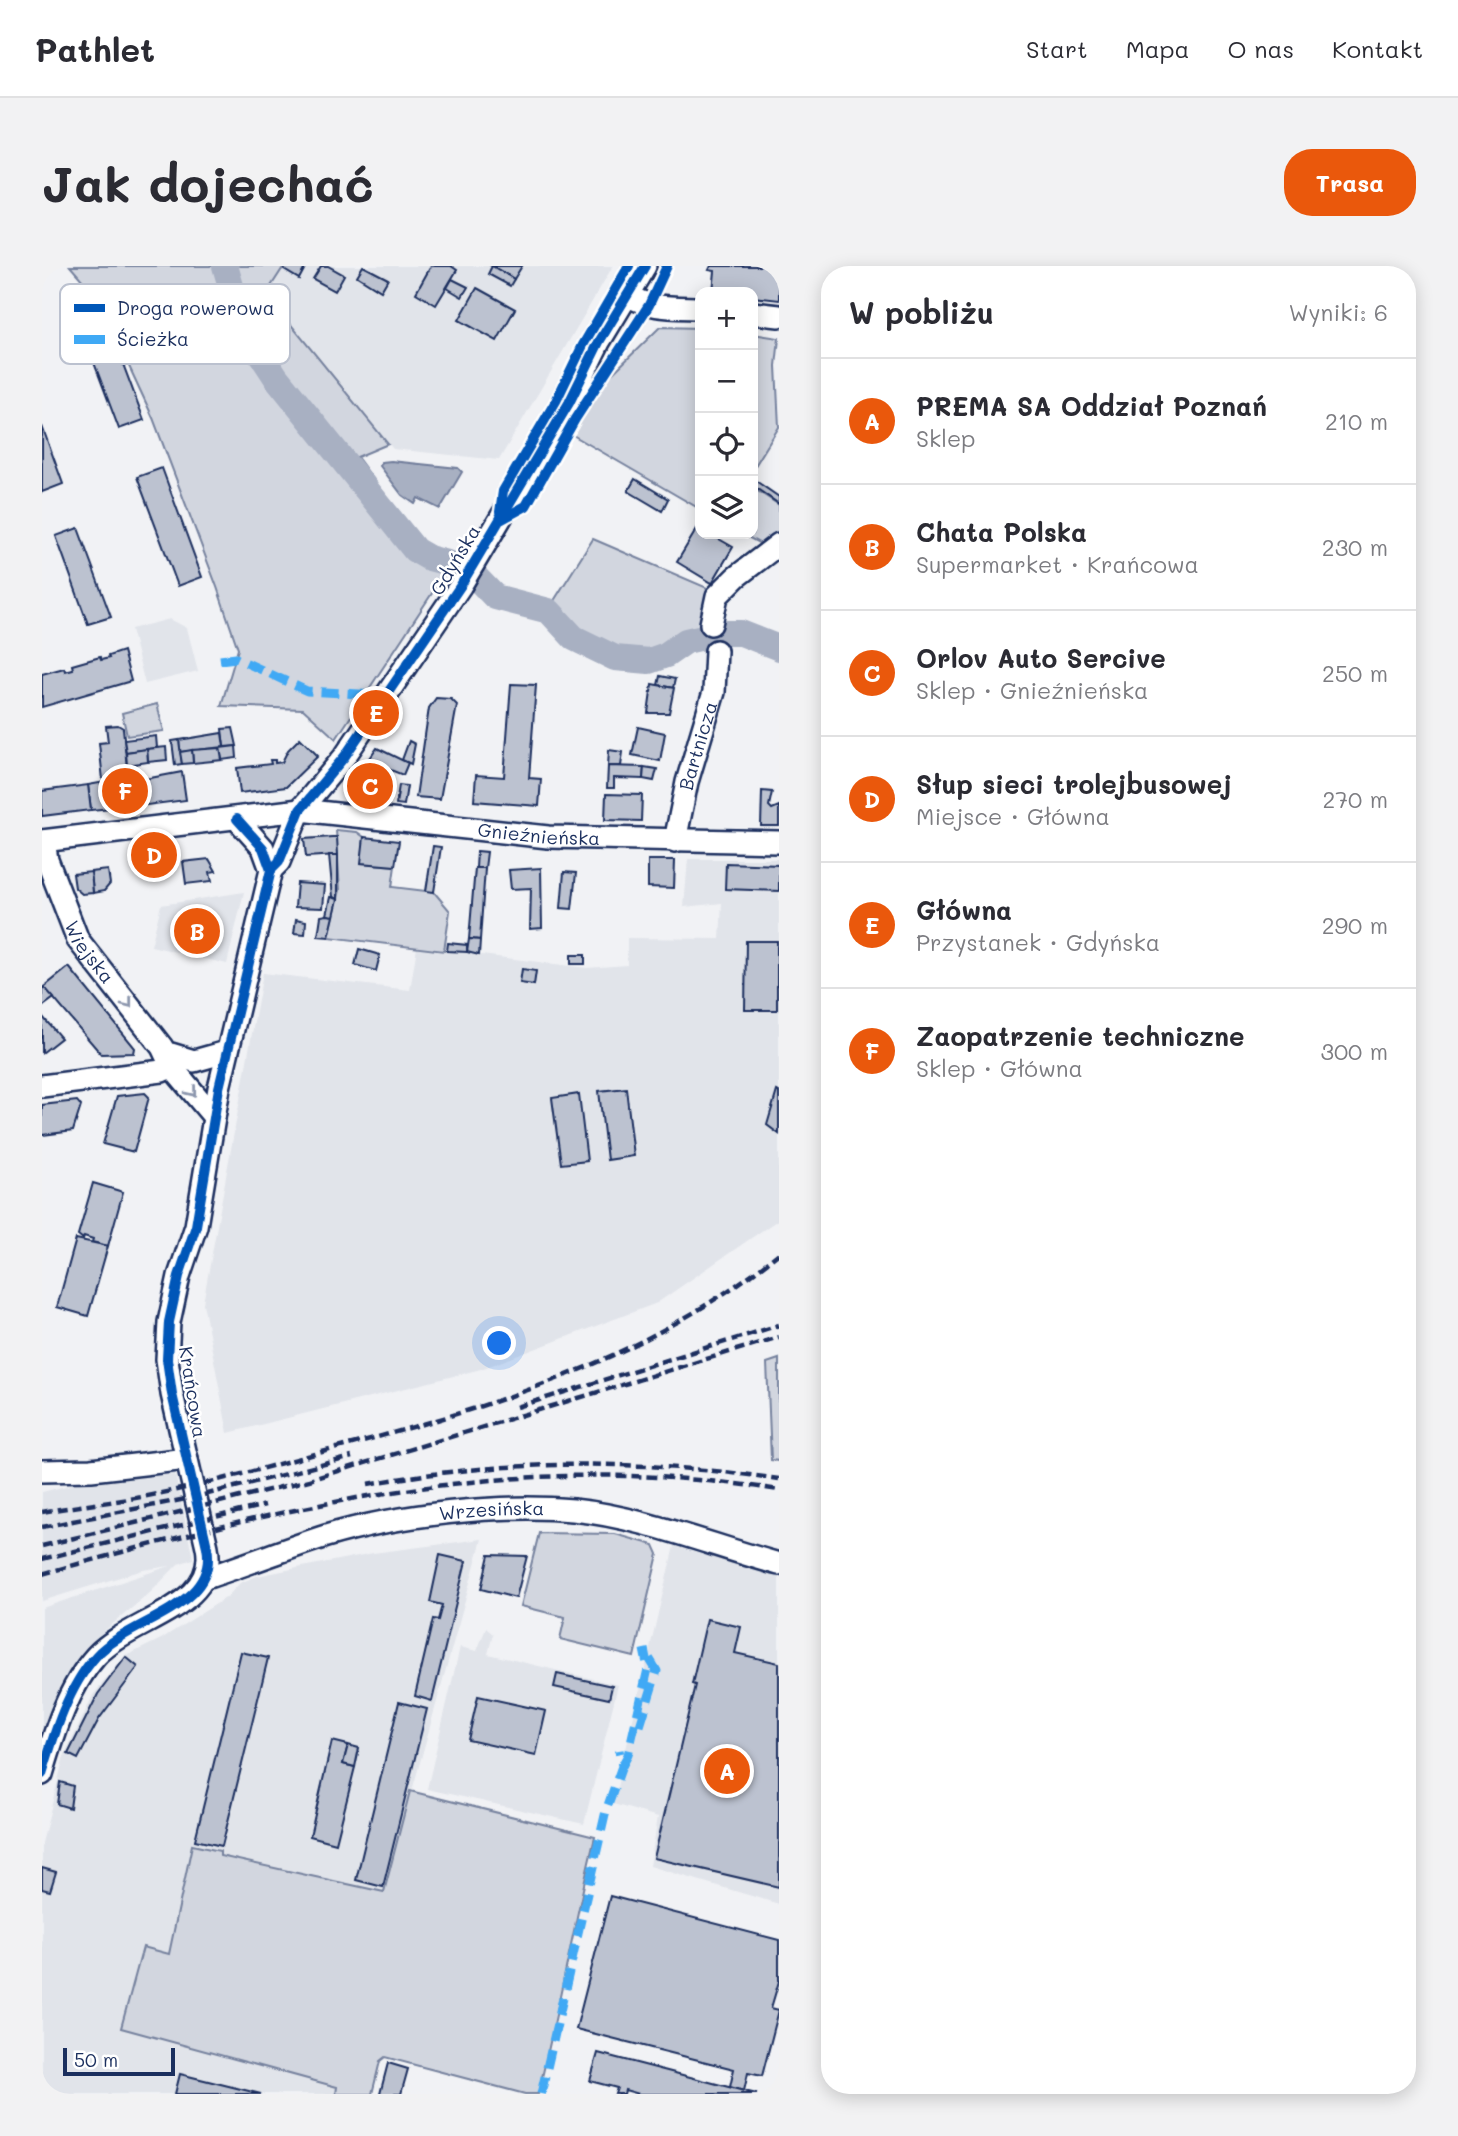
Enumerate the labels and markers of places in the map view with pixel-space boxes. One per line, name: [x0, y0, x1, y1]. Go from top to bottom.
pin: E: [353, 687, 399, 739]
pin: C: [347, 760, 393, 812]
pin: F: [102, 765, 148, 817]
pin: D: [131, 829, 177, 881]
pin: B: [174, 905, 220, 957]
pin: A: [704, 1745, 750, 1797]

